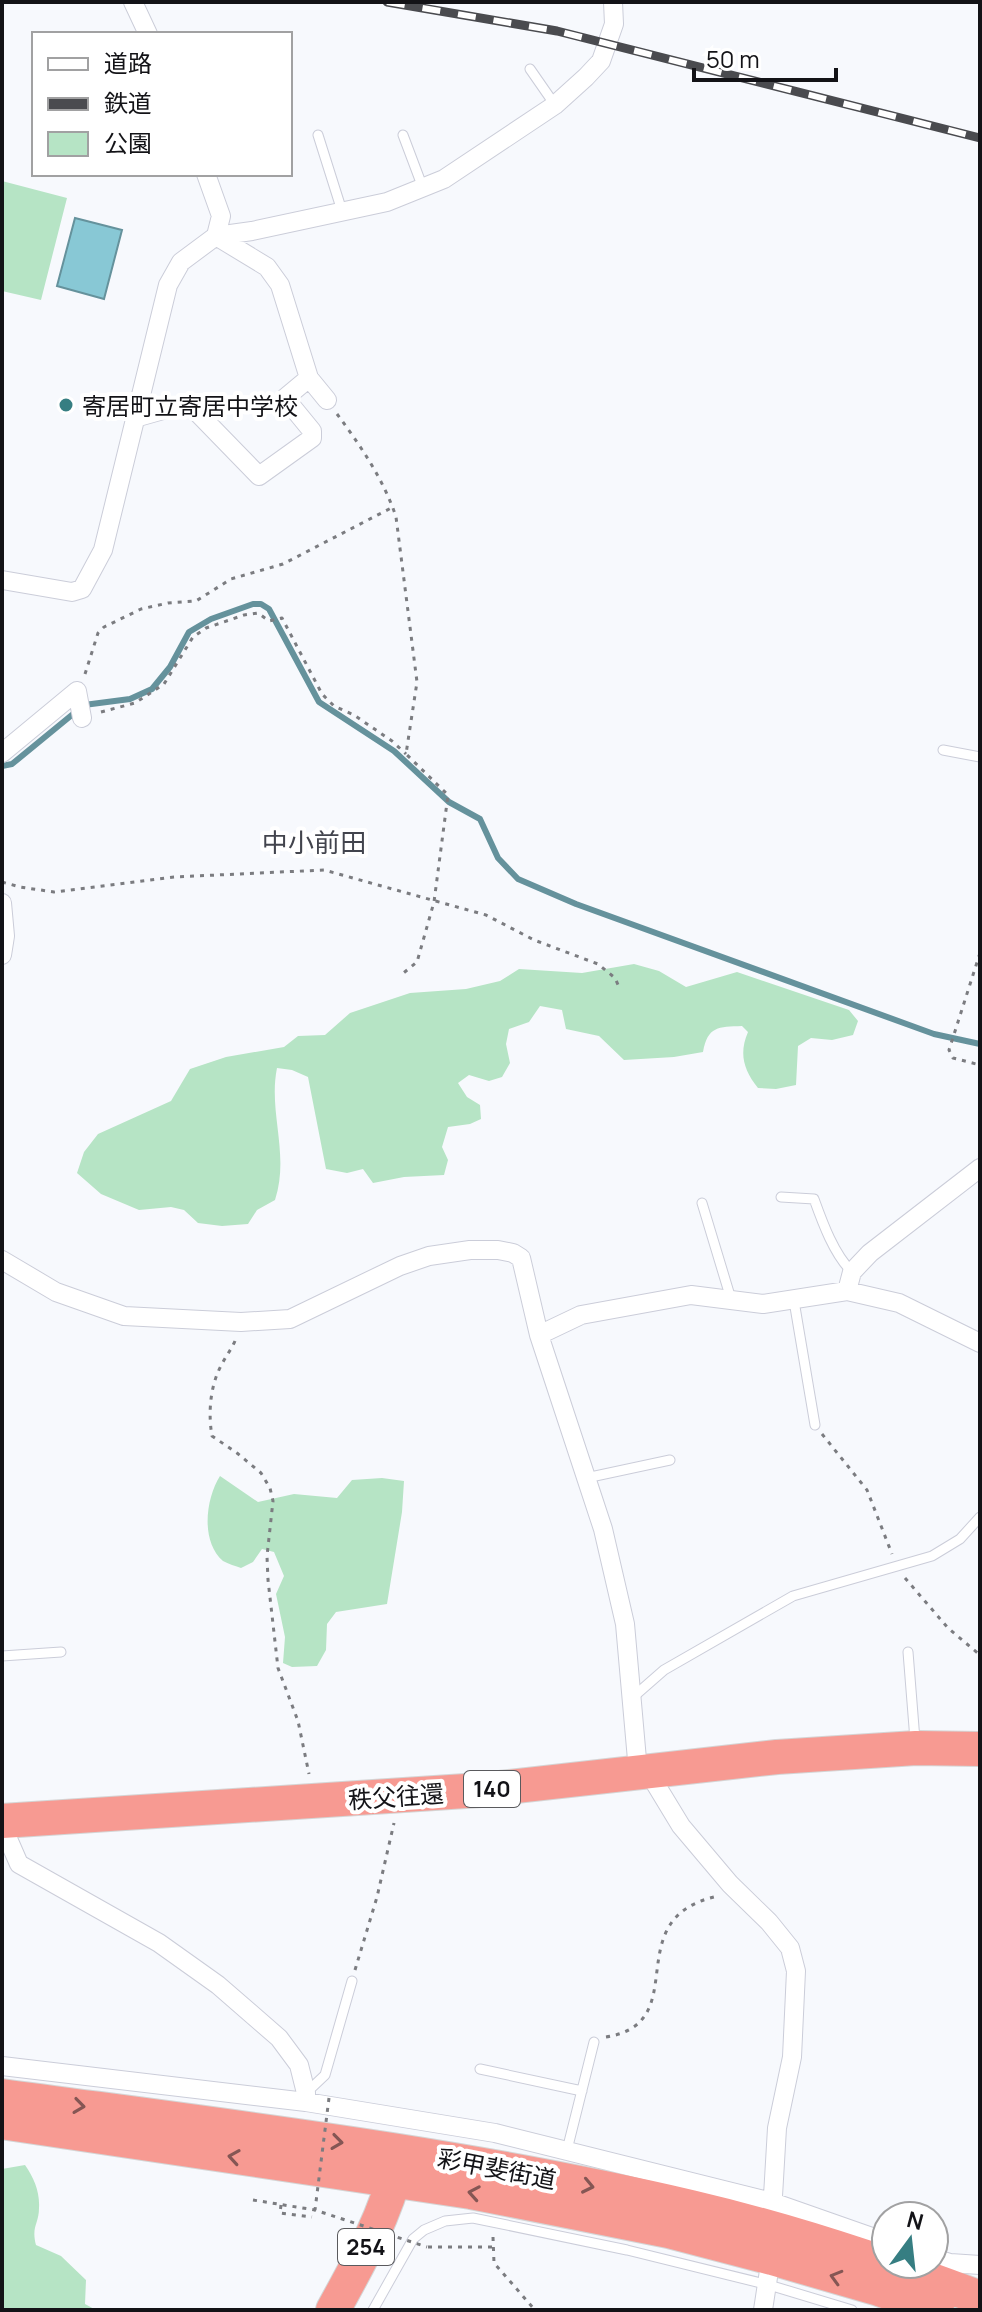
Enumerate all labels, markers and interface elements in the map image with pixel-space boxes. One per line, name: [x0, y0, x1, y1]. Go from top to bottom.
legend: [32, 32, 292, 176]
scale bar: [694, 32, 836, 82]
text: 50 m: [706, 42, 760, 75]
text: 道路: [104, 46, 152, 79]
text: 鉄道: [104, 86, 152, 119]
text: 公園: [104, 126, 152, 159]
place label: 寄居町立寄居中学校: [82, 389, 298, 422]
marker: 寄居町立寄居中学校: [57, 396, 75, 414]
district label: 中小前田: [262, 824, 366, 860]
road number: 140: [464, 1771, 520, 1807]
street label: 秩父往還: [347, 1776, 445, 1816]
one-way arrow: [72, 2097, 86, 2114]
one-way arrow: [330, 2133, 344, 2150]
street label: 彩甲斐街道: [435, 2140, 559, 2196]
one-way arrow: [227, 2150, 241, 2167]
one-way arrow: [581, 2176, 595, 2193]
one-way arrow: [467, 2185, 481, 2202]
north arrow: [870, 2200, 950, 2280]
text: N: [904, 2204, 927, 2237]
road number: 254: [338, 2229, 394, 2265]
one-way arrow: [830, 2270, 844, 2286]

